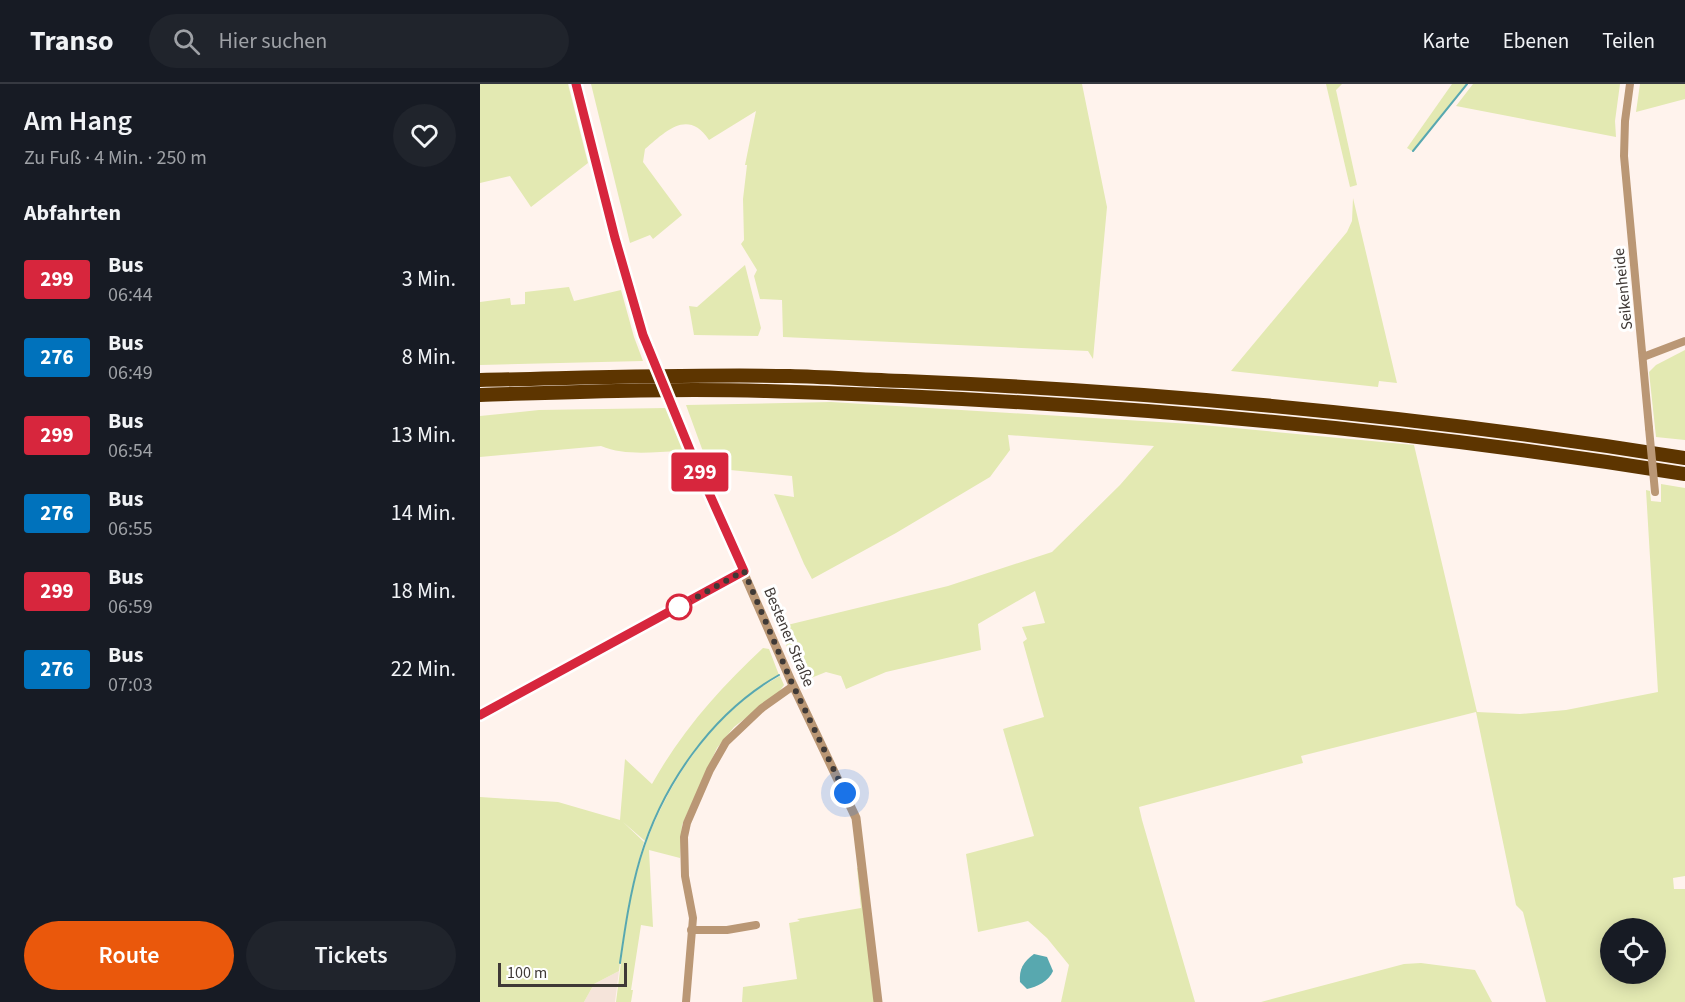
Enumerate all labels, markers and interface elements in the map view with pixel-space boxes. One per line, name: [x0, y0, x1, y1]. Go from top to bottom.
search box: [149, 14, 569, 68]
text: Transo: [30, 21, 113, 61]
icon: search: [170, 25, 203, 58]
text: Hier suchen: [218, 25, 327, 57]
text: Karte: [1423, 26, 1470, 56]
text: Ebenen: [1503, 26, 1569, 56]
text: Teilen: [1602, 26, 1655, 56]
text: Am Hang: [24, 101, 132, 141]
button: heart: [393, 104, 456, 167]
text: Zu Fuß · 4 Min. · 250 m: [24, 144, 207, 172]
text: Abfahrten: [24, 197, 121, 229]
street label: Seikenheide: [1608, 247, 1638, 331]
text: Bus: [108, 249, 144, 281]
text: 3 Min.: [402, 263, 456, 295]
text: 299: [40, 264, 74, 294]
text: 06:44: [108, 281, 153, 309]
text: Bus: [108, 327, 144, 359]
text: 8 Min.: [402, 341, 456, 373]
text: 276: [40, 342, 74, 372]
text: 06:49: [108, 359, 153, 387]
text: Bus: [108, 405, 144, 437]
text: 13 Min.: [391, 419, 456, 451]
text: 299: [40, 420, 74, 450]
text: 06:54: [108, 437, 153, 465]
line badge: 299: [666, 452, 734, 492]
text: 299: [683, 457, 717, 487]
text: Bus: [108, 483, 144, 515]
text: 14 Min.: [391, 497, 456, 529]
text: 276: [40, 498, 74, 528]
text: 06:55: [108, 515, 153, 543]
text: Bus: [108, 561, 144, 593]
text: 18 Min.: [391, 575, 456, 607]
text: 299: [40, 576, 74, 606]
street label: Bestener Straße: [758, 584, 820, 690]
text: 06:59: [108, 593, 153, 621]
unlabelled marker: [666, 594, 692, 620]
text: Bus: [108, 639, 144, 671]
text: 22 Min.: [391, 653, 456, 685]
text: 276: [40, 654, 74, 684]
text: 07:03: [108, 671, 153, 699]
your location: [830, 778, 860, 808]
map controls: [1600, 918, 1666, 984]
button: locate: [1600, 918, 1666, 984]
button: Route: [24, 921, 234, 990]
button: Tickets: [246, 921, 456, 990]
scale bar: [498, 960, 627, 988]
text: 100 m: [507, 962, 547, 984]

